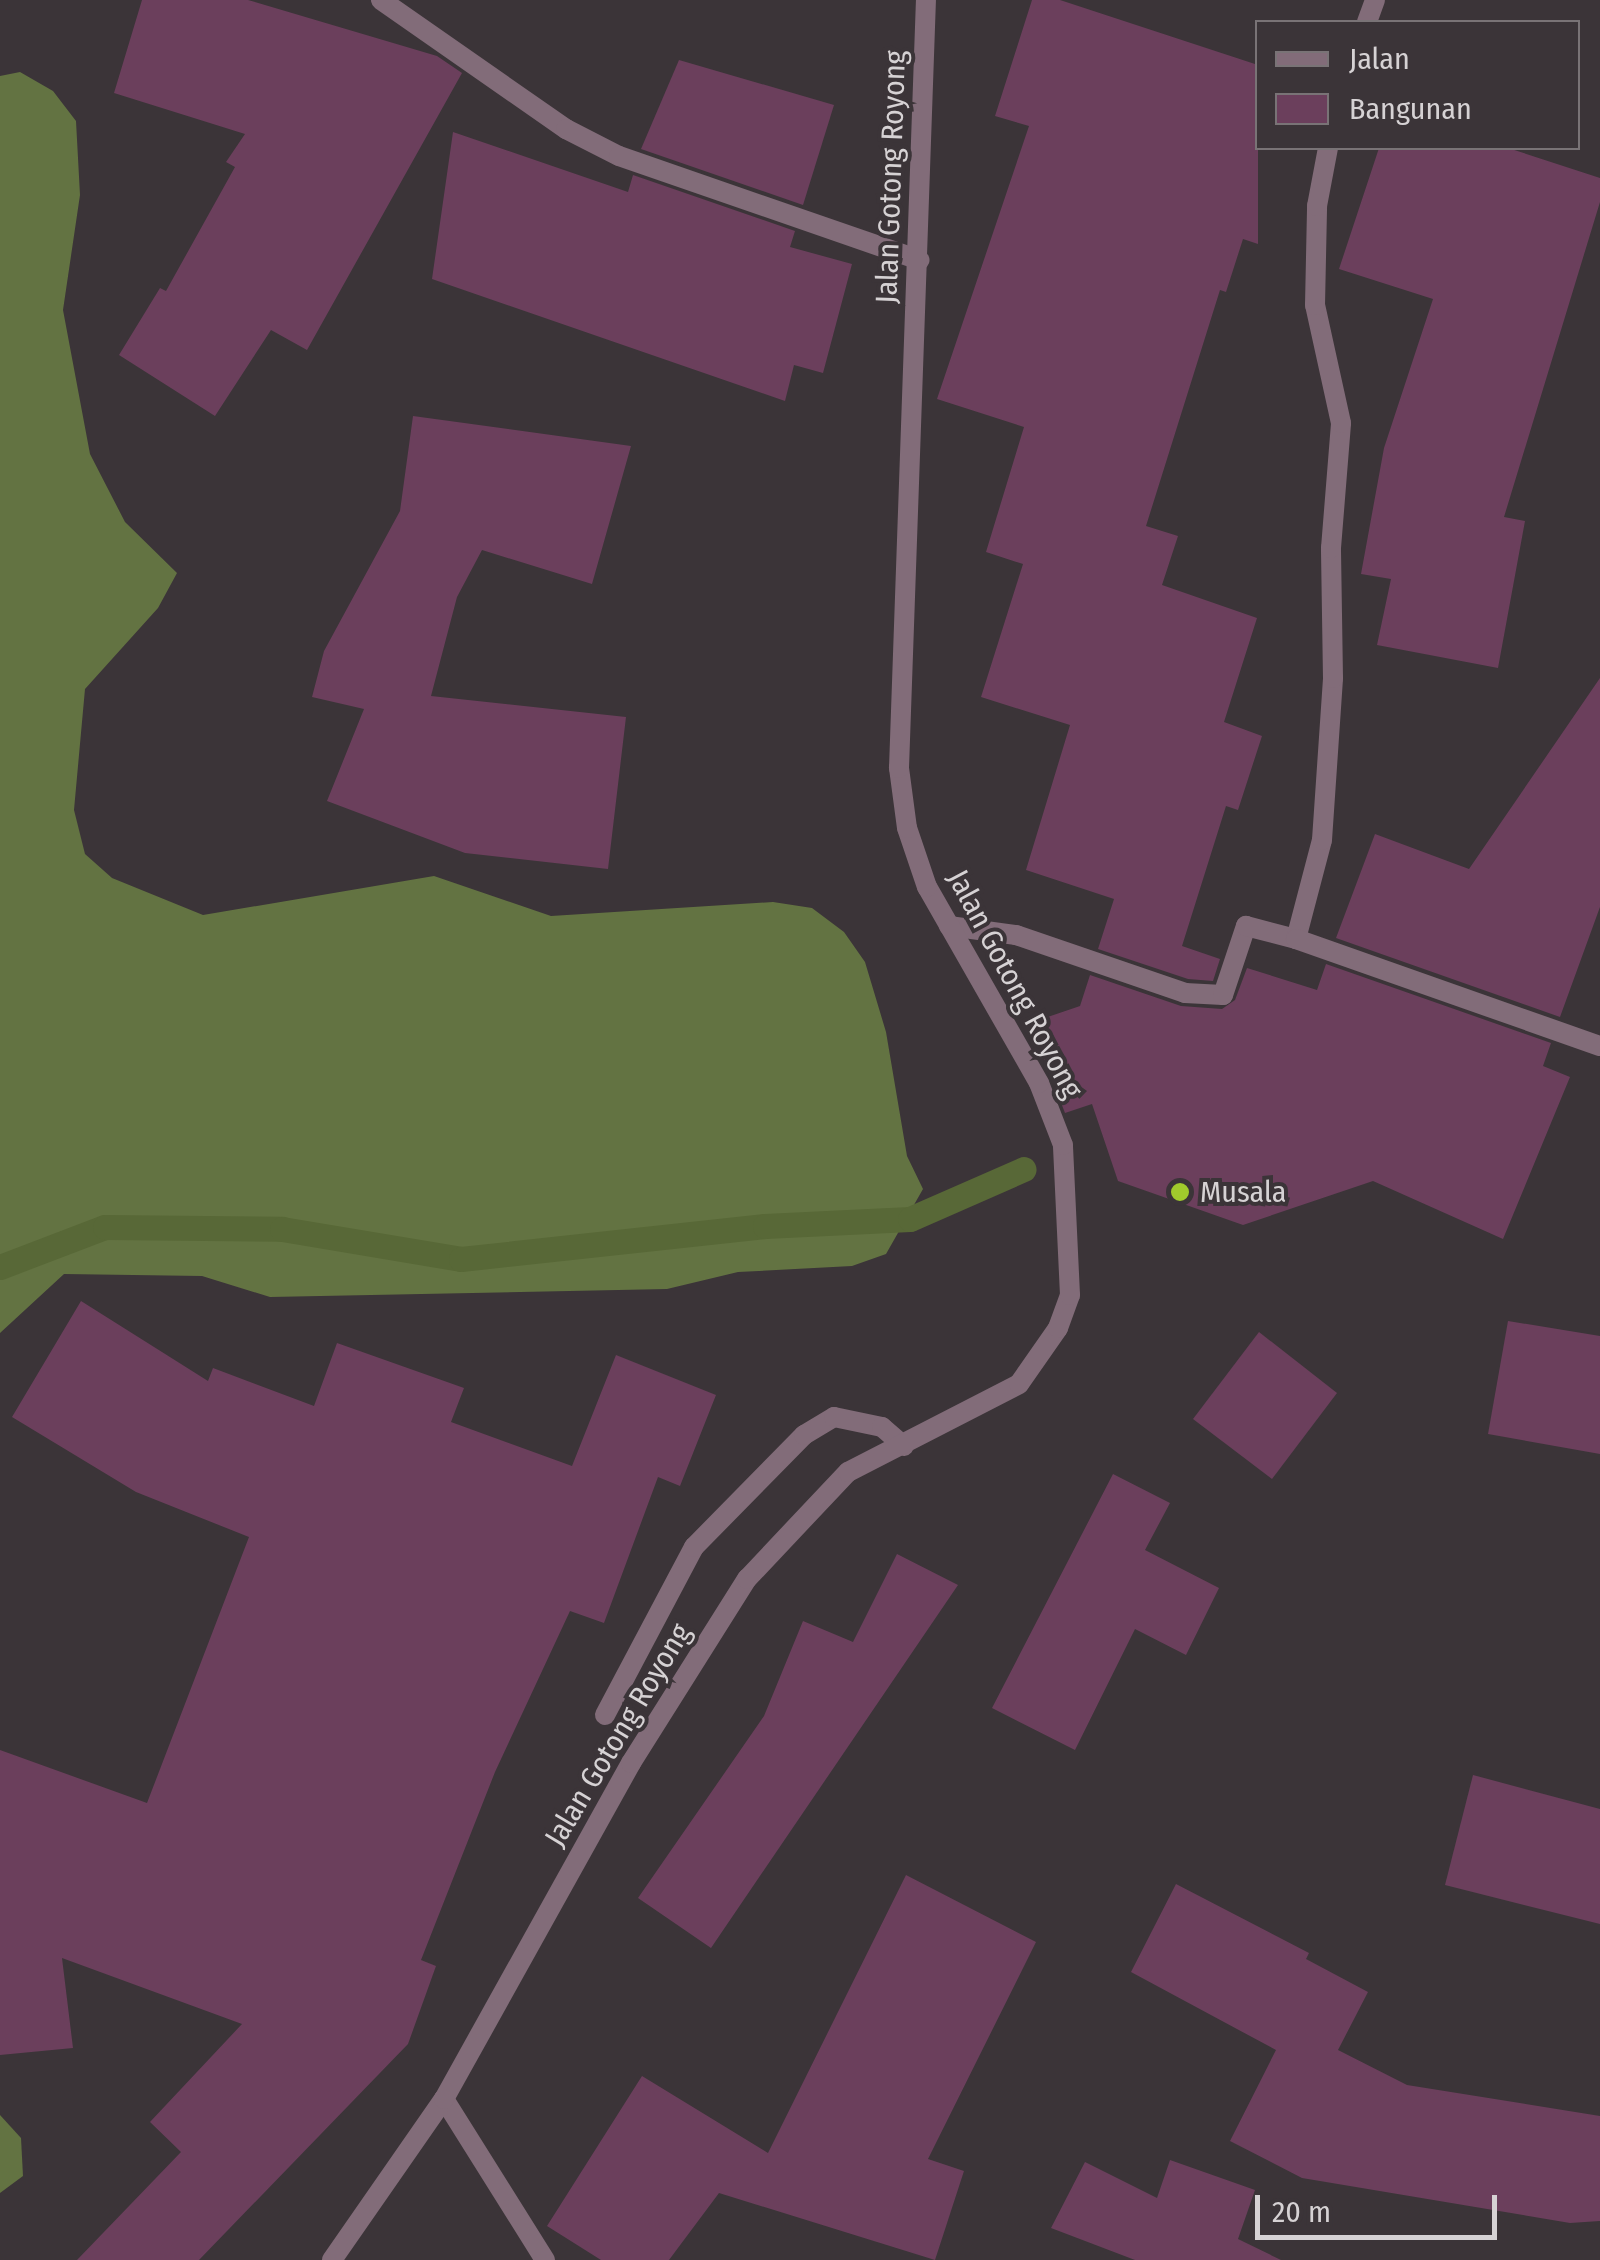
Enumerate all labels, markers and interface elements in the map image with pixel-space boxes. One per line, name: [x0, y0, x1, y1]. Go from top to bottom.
legend: [1255, 20, 1580, 150]
text: Jalan: [1349, 41, 1410, 77]
street label: Jalan Gotong Royong: [869, 50, 913, 304]
text: Bangunan: [1349, 91, 1472, 127]
street label: Jalan Gotong Royong: [940, 864, 1090, 1104]
place label: Musala: [1200, 1174, 1286, 1210]
marker: Musala: [1169, 1181, 1191, 1203]
street label: Jalan Gotong Royong: [537, 1617, 699, 1853]
scale bar: [1260, 2175, 1502, 2237]
text: 20 m: [1272, 2194, 1331, 2230]

